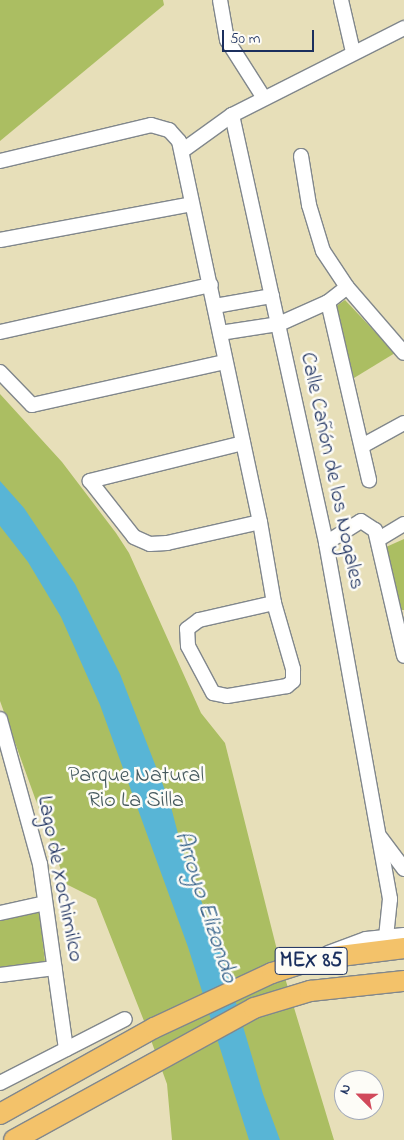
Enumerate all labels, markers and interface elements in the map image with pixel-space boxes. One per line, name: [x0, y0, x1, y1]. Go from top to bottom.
scale bar: [224, 20, 316, 52]
text: 50 m: [230, 28, 260, 50]
street label: Calle Cañón de los Nogales: [293, 350, 369, 592]
park label: Parque Natural Rio La Silla: [68, 763, 204, 814]
street label: Lago de Xochimilco: [30, 794, 88, 964]
water label: Arroyo Elizondo: [167, 827, 243, 987]
road number: MEX 85: [274, 942, 348, 979]
north arrow: [334, 1070, 384, 1120]
text: N: [334, 1081, 357, 1098]

